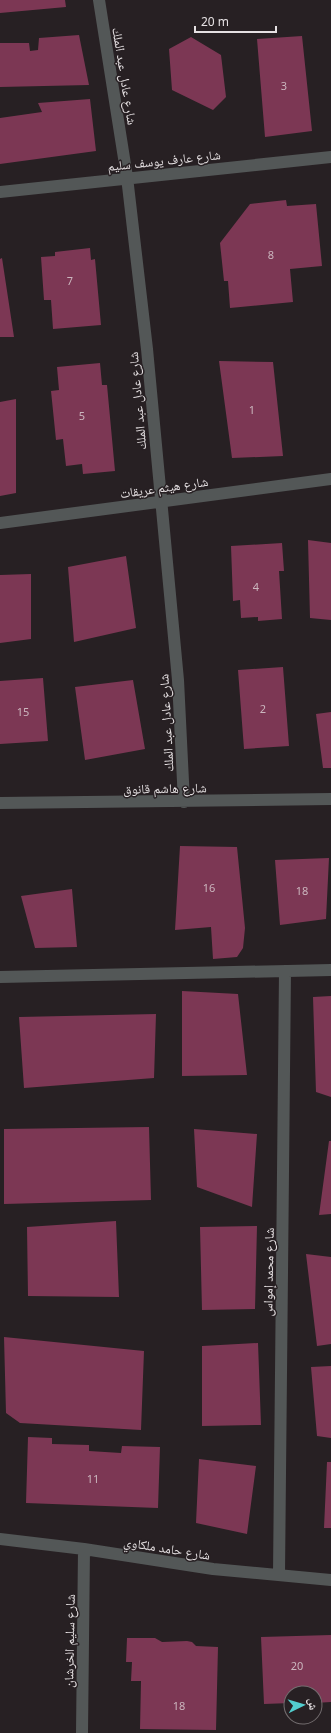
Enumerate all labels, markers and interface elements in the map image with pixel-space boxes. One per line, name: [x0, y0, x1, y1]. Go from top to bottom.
scale bar: [195, 8, 276, 34]
text: 20 m: [201, 13, 229, 30]
street label: شارع عادل عبد الملك: [107, 26, 142, 126]
house number: 3: [281, 78, 287, 93]
street label: شارع عارف يوسف سليم: [106, 145, 222, 176]
house number: 8: [268, 247, 274, 262]
house number: 7: [67, 273, 73, 288]
street label: شارع عادل عبد الملك: [124, 351, 151, 451]
house number: 1: [249, 402, 255, 417]
house number: 5: [79, 408, 85, 423]
street label: شارع هيثم عريقات: [119, 472, 209, 503]
house number: 4: [253, 579, 260, 594]
street label: شارع عادل عبد الملك: [154, 673, 179, 773]
house number: 2: [260, 701, 266, 716]
house number: 15: [17, 704, 29, 719]
street label: شارع هاشم قانوق: [123, 778, 207, 799]
house number: 16: [203, 880, 215, 895]
house number: 18: [296, 883, 308, 898]
street label: شارع محمد إمواس: [258, 1227, 279, 1317]
house number: 11: [87, 1471, 99, 1486]
street label: شارع حامد ملكاوي: [122, 1532, 212, 1566]
street label: شارع سليم الخرشان: [59, 1594, 80, 1688]
house number: 20: [291, 1658, 303, 1673]
north arrow: [283, 1685, 323, 1725]
house number: 18: [173, 1698, 185, 1713]
text: ش: [304, 1698, 321, 1711]

